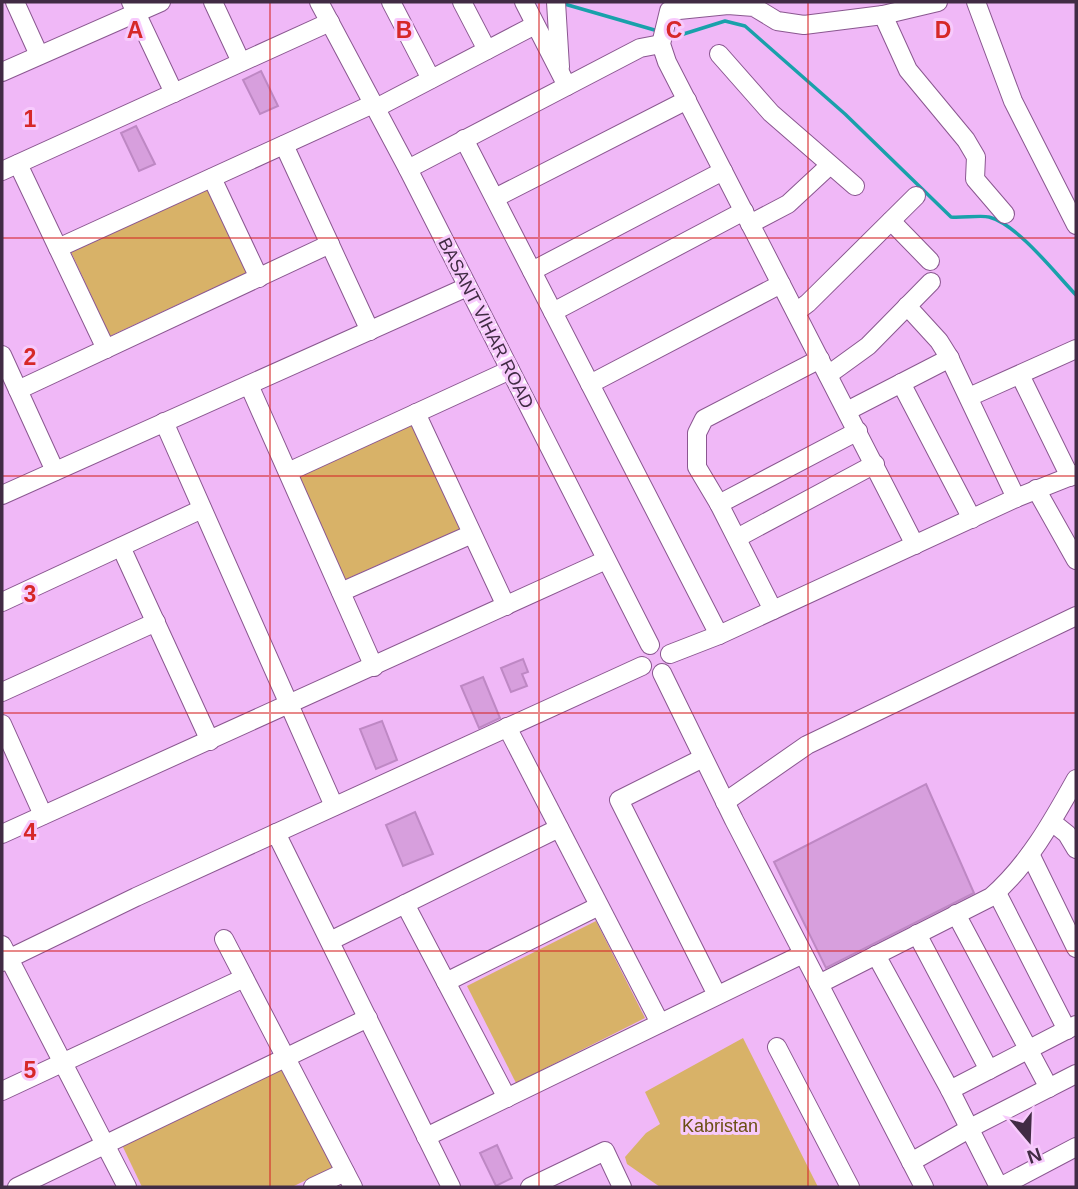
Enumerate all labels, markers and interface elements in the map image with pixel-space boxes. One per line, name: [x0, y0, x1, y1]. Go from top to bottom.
text: A: [127, 17, 143, 43]
text: B: [396, 17, 412, 43]
text: C: [666, 17, 682, 43]
text: D: [935, 17, 951, 43]
text: 1: [24, 106, 37, 132]
street label: BASANT VIHAR ROAD: [434, 234, 538, 412]
text: 2: [24, 344, 36, 370]
text: 3: [24, 581, 36, 607]
text: 4: [24, 819, 37, 845]
text: 5: [24, 1057, 37, 1083]
north arrow: [994, 1105, 1064, 1175]
park label: Kabristan: [682, 1116, 758, 1136]
text: N: [1024, 1143, 1044, 1168]

